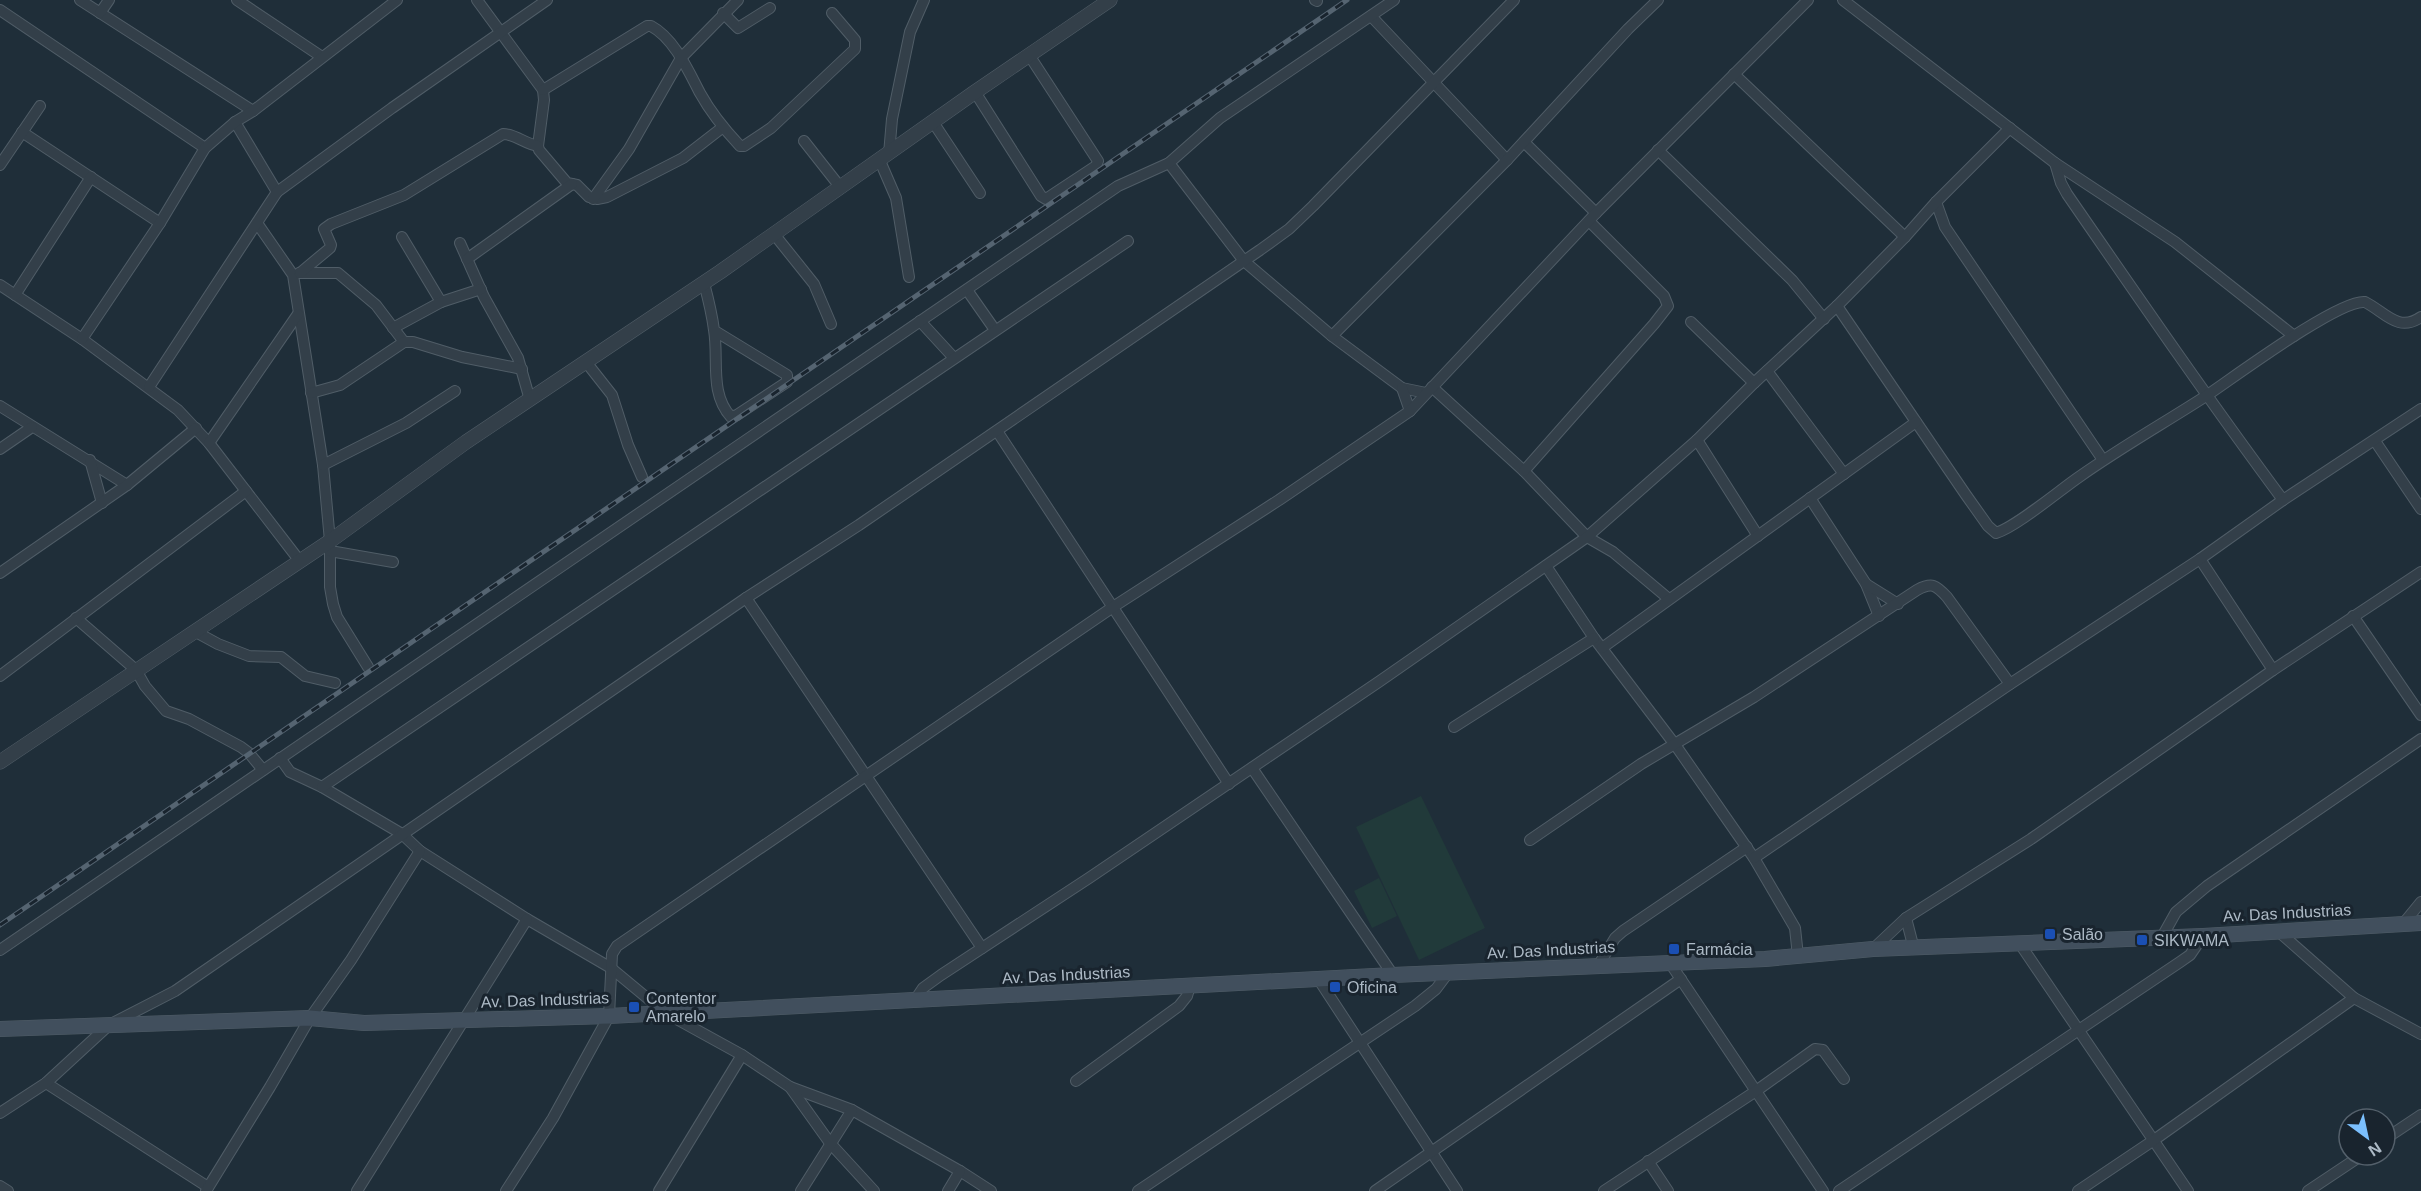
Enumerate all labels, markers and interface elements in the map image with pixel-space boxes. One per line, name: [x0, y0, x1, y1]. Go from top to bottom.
street label: Av. Das Industrias: [2222, 901, 2352, 925]
place label: Salão: [2062, 926, 2103, 943]
marker: Salão: [2043, 927, 2057, 941]
place label: SIKWAMA: [2154, 932, 2229, 949]
marker: SIKWAMA: [2135, 933, 2149, 947]
street label: Av. Das Industrias: [1486, 938, 1616, 962]
place label: Farmácia: [1686, 941, 1753, 958]
marker: Farmácia: [1667, 942, 1681, 956]
street label: Av. Das Industrias: [1001, 963, 1131, 987]
place label: Oficina: [1347, 979, 1397, 996]
marker: Oficina: [1328, 980, 1342, 994]
street label: Av. Das Industrias: [481, 989, 609, 1011]
place label: Contentor Amarelo: [646, 990, 717, 1025]
marker: Contentor Amarelo: [627, 1000, 641, 1014]
north arrow: [2337, 1107, 2397, 1167]
text: N: [2365, 1139, 2384, 1159]

